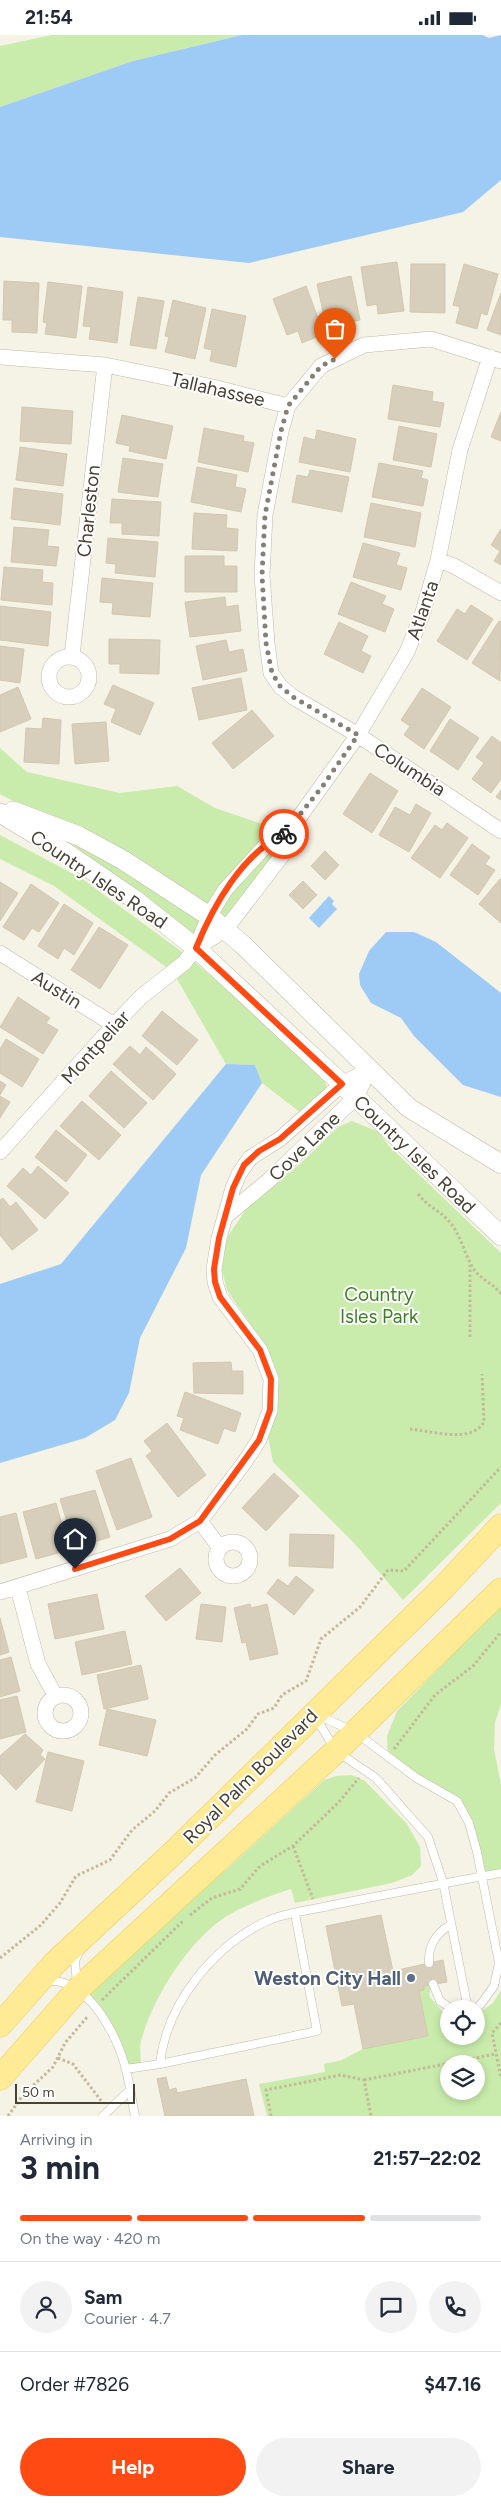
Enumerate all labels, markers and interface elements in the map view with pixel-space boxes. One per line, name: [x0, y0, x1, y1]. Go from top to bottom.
text: 21:54: [25, 6, 73, 29]
pin: [314, 308, 356, 359]
icon: bag: [321, 315, 349, 343]
street label: Tallahassee: [169, 368, 267, 411]
street label: Charleston: [72, 464, 105, 558]
street label: Atlanta: [402, 577, 443, 643]
street label: Columbia: [370, 738, 450, 801]
courier: [259, 809, 309, 859]
icon: bike: [270, 820, 298, 848]
street label: Country Isles Road: [26, 825, 172, 934]
street label: Austin: [28, 965, 86, 1014]
street label: Montpeliar: [56, 1005, 135, 1089]
street label: Country Isles Road: [349, 1090, 480, 1218]
street label: Cove Lane: [264, 1107, 345, 1186]
park label: Country Isles Park: [340, 1283, 419, 1328]
pin: [54, 1518, 96, 1569]
icon: home: [61, 1525, 89, 1553]
street label: Royal Palm Boulevard: [178, 1704, 322, 1848]
place label: Weston City Hall: [254, 1967, 401, 1990]
marker: Weston City Hall: [405, 1972, 417, 1984]
map controls: [440, 2000, 485, 2100]
button: locate: [440, 2000, 485, 2045]
button: layers: [440, 2055, 485, 2100]
scale bar: [15, 2081, 135, 2104]
text: 50 m: [22, 2084, 54, 2101]
text: Arriving in: [20, 2130, 92, 2149]
text: 21:57–22:02: [373, 2147, 481, 2170]
text: 3 min: [20, 2149, 100, 2187]
text: On the way · 420 m: [20, 2229, 160, 2248]
button: person: [20, 2281, 72, 2333]
button: chat: [365, 2281, 417, 2333]
button: phone: [429, 2281, 481, 2333]
text: Sam: [84, 2286, 122, 2309]
text: Courier · 4.7: [84, 2309, 171, 2328]
text: Order #7826: [20, 2373, 129, 2396]
text: $47.16: [424, 2373, 481, 2396]
button: Help: [20, 2438, 246, 2496]
button: Share: [256, 2438, 481, 2496]

